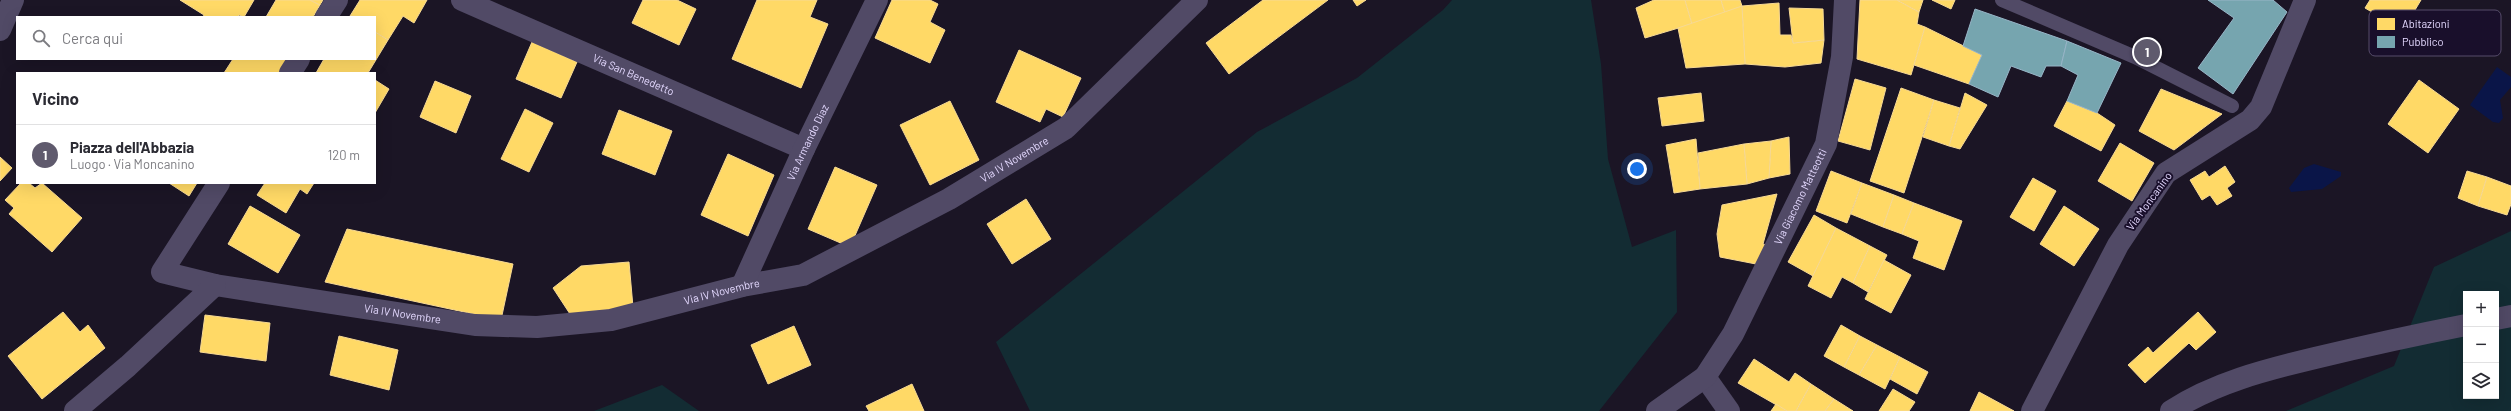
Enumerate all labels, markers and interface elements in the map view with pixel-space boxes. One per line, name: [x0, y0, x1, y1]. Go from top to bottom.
legend: [2369, 10, 2501, 56]
search box: [16, 16, 376, 60]
text: Abitazioni: [2402, 17, 2450, 30]
icon: search: [30, 27, 52, 49]
text: Cerca qui: [62, 29, 123, 47]
text: Pubblico: [2402, 35, 2443, 48]
pin: 1: [2134, 37, 2160, 67]
street label: Via San Benedetto: [591, 51, 676, 98]
text: Vicino: [32, 88, 79, 108]
street label: Via Armando Diaz: [784, 102, 831, 182]
street label: Via IV Novembre: [977, 133, 1051, 185]
text: Piazza dell'Abbazia: [70, 138, 194, 156]
street label: Via Giacomo Matteotti: [1771, 146, 1829, 247]
text: 1: [43, 147, 47, 163]
text: 120 m: [328, 147, 360, 163]
text: Luogo · Via Moncanino: [70, 156, 195, 172]
your location: [1627, 159, 1647, 179]
street label: Via Moncanino: [2123, 169, 2174, 232]
street label: Via IV Novembre: [682, 276, 761, 307]
map controls: [2463, 291, 2499, 399]
button: +: [2463, 291, 2499, 327]
street label: Via IV Novembre: [363, 301, 442, 326]
button: −: [2463, 327, 2499, 363]
button: layers: [2463, 363, 2499, 399]

